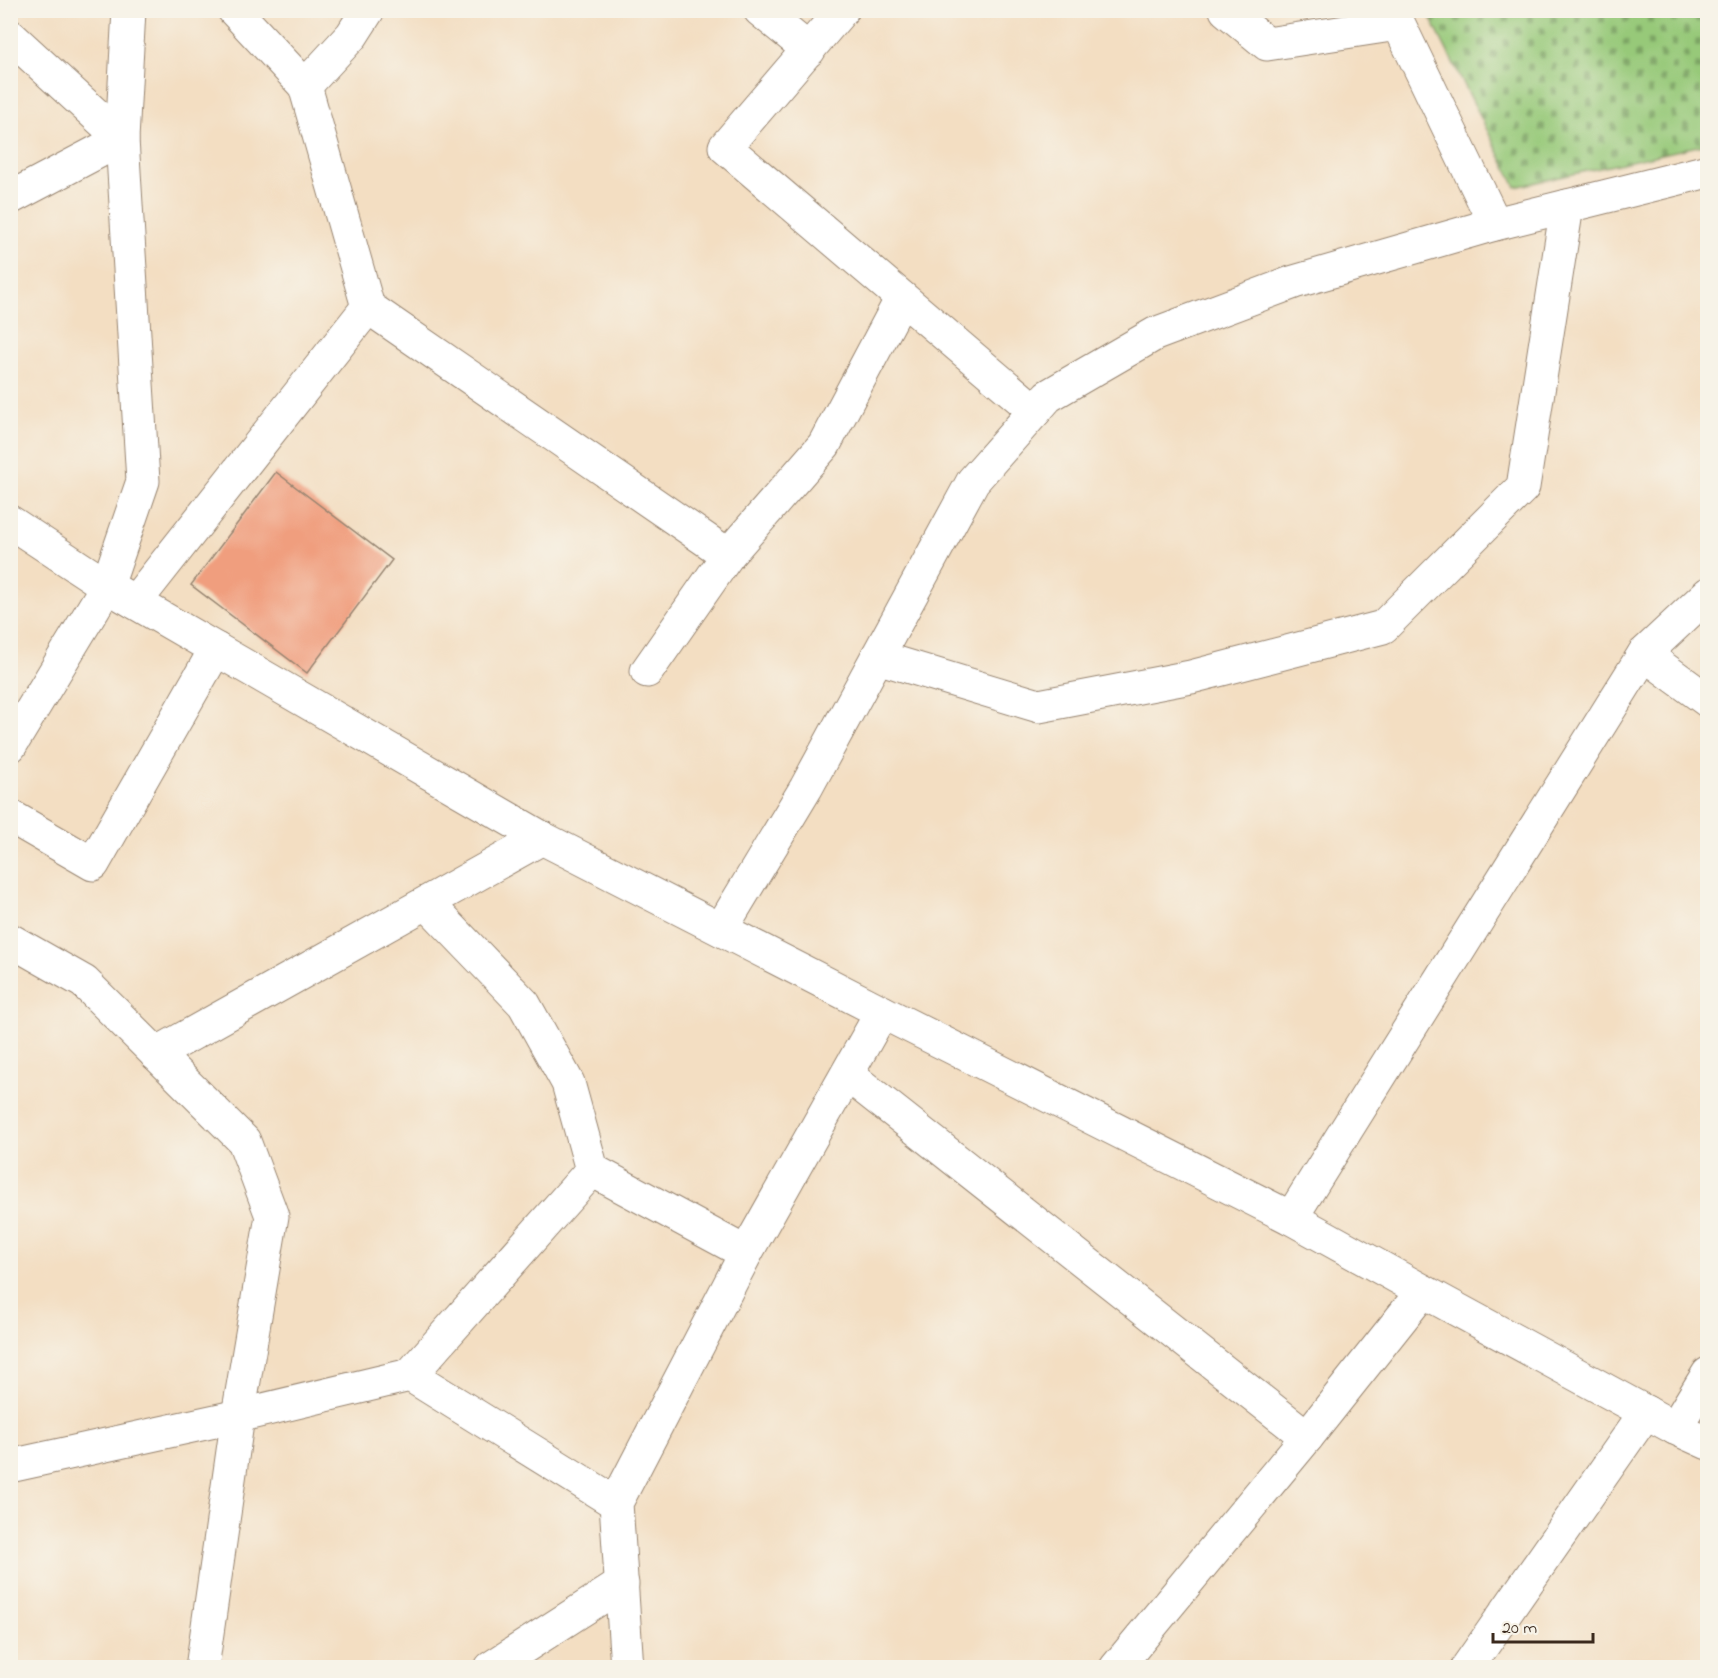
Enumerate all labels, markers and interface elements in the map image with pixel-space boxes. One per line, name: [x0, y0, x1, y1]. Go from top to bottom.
scale bar: [1493, 1606, 1594, 1644]
text: 20 m: [1502, 1616, 1537, 1642]

